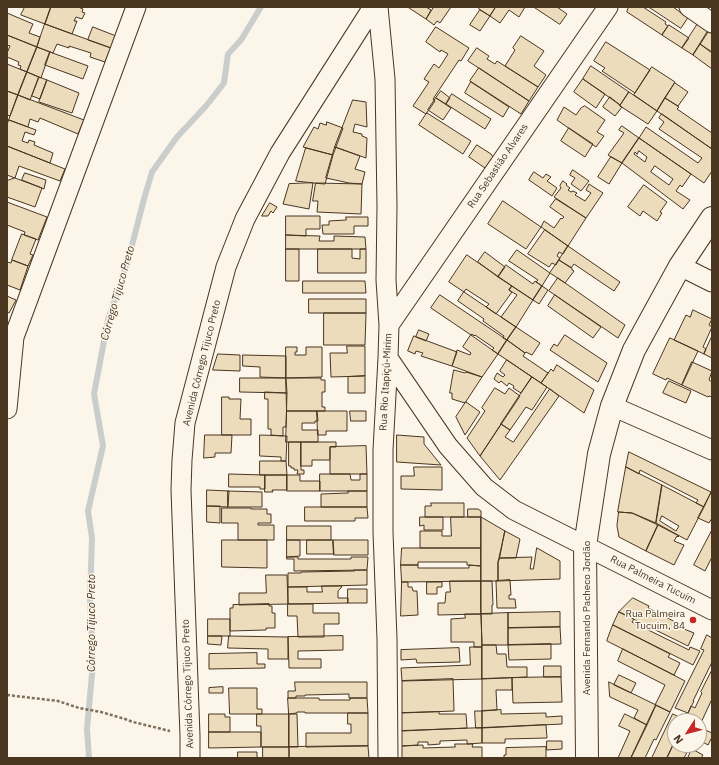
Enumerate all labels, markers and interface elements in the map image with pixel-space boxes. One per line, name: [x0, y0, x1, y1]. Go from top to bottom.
street label: Rua Sebastião Alvares: [465, 121, 531, 211]
water label: Córrego Tijuco Preto: [98, 244, 138, 342]
street label: Avenida Córrego Tijuco Preto: [181, 299, 223, 427]
street label: Rua Rio Itapiçú-Mirim: [377, 333, 395, 431]
street label: Avenida Fernando Pacheco Jordão: [581, 541, 593, 695]
street label: Rua Palmeira Tucuim: [608, 553, 698, 607]
water label: Córrego Tijuco Preto: [85, 574, 99, 672]
place label: Rua Palmeira Tucuim, 84: [626, 608, 685, 632]
marker: Rua Palmeira Tucuim, 84: [688, 615, 698, 625]
street label: Avenida Córrego Tijuco Preto: [180, 619, 196, 749]
north arrow: [667, 713, 707, 753]
text: N: [670, 732, 686, 747]

